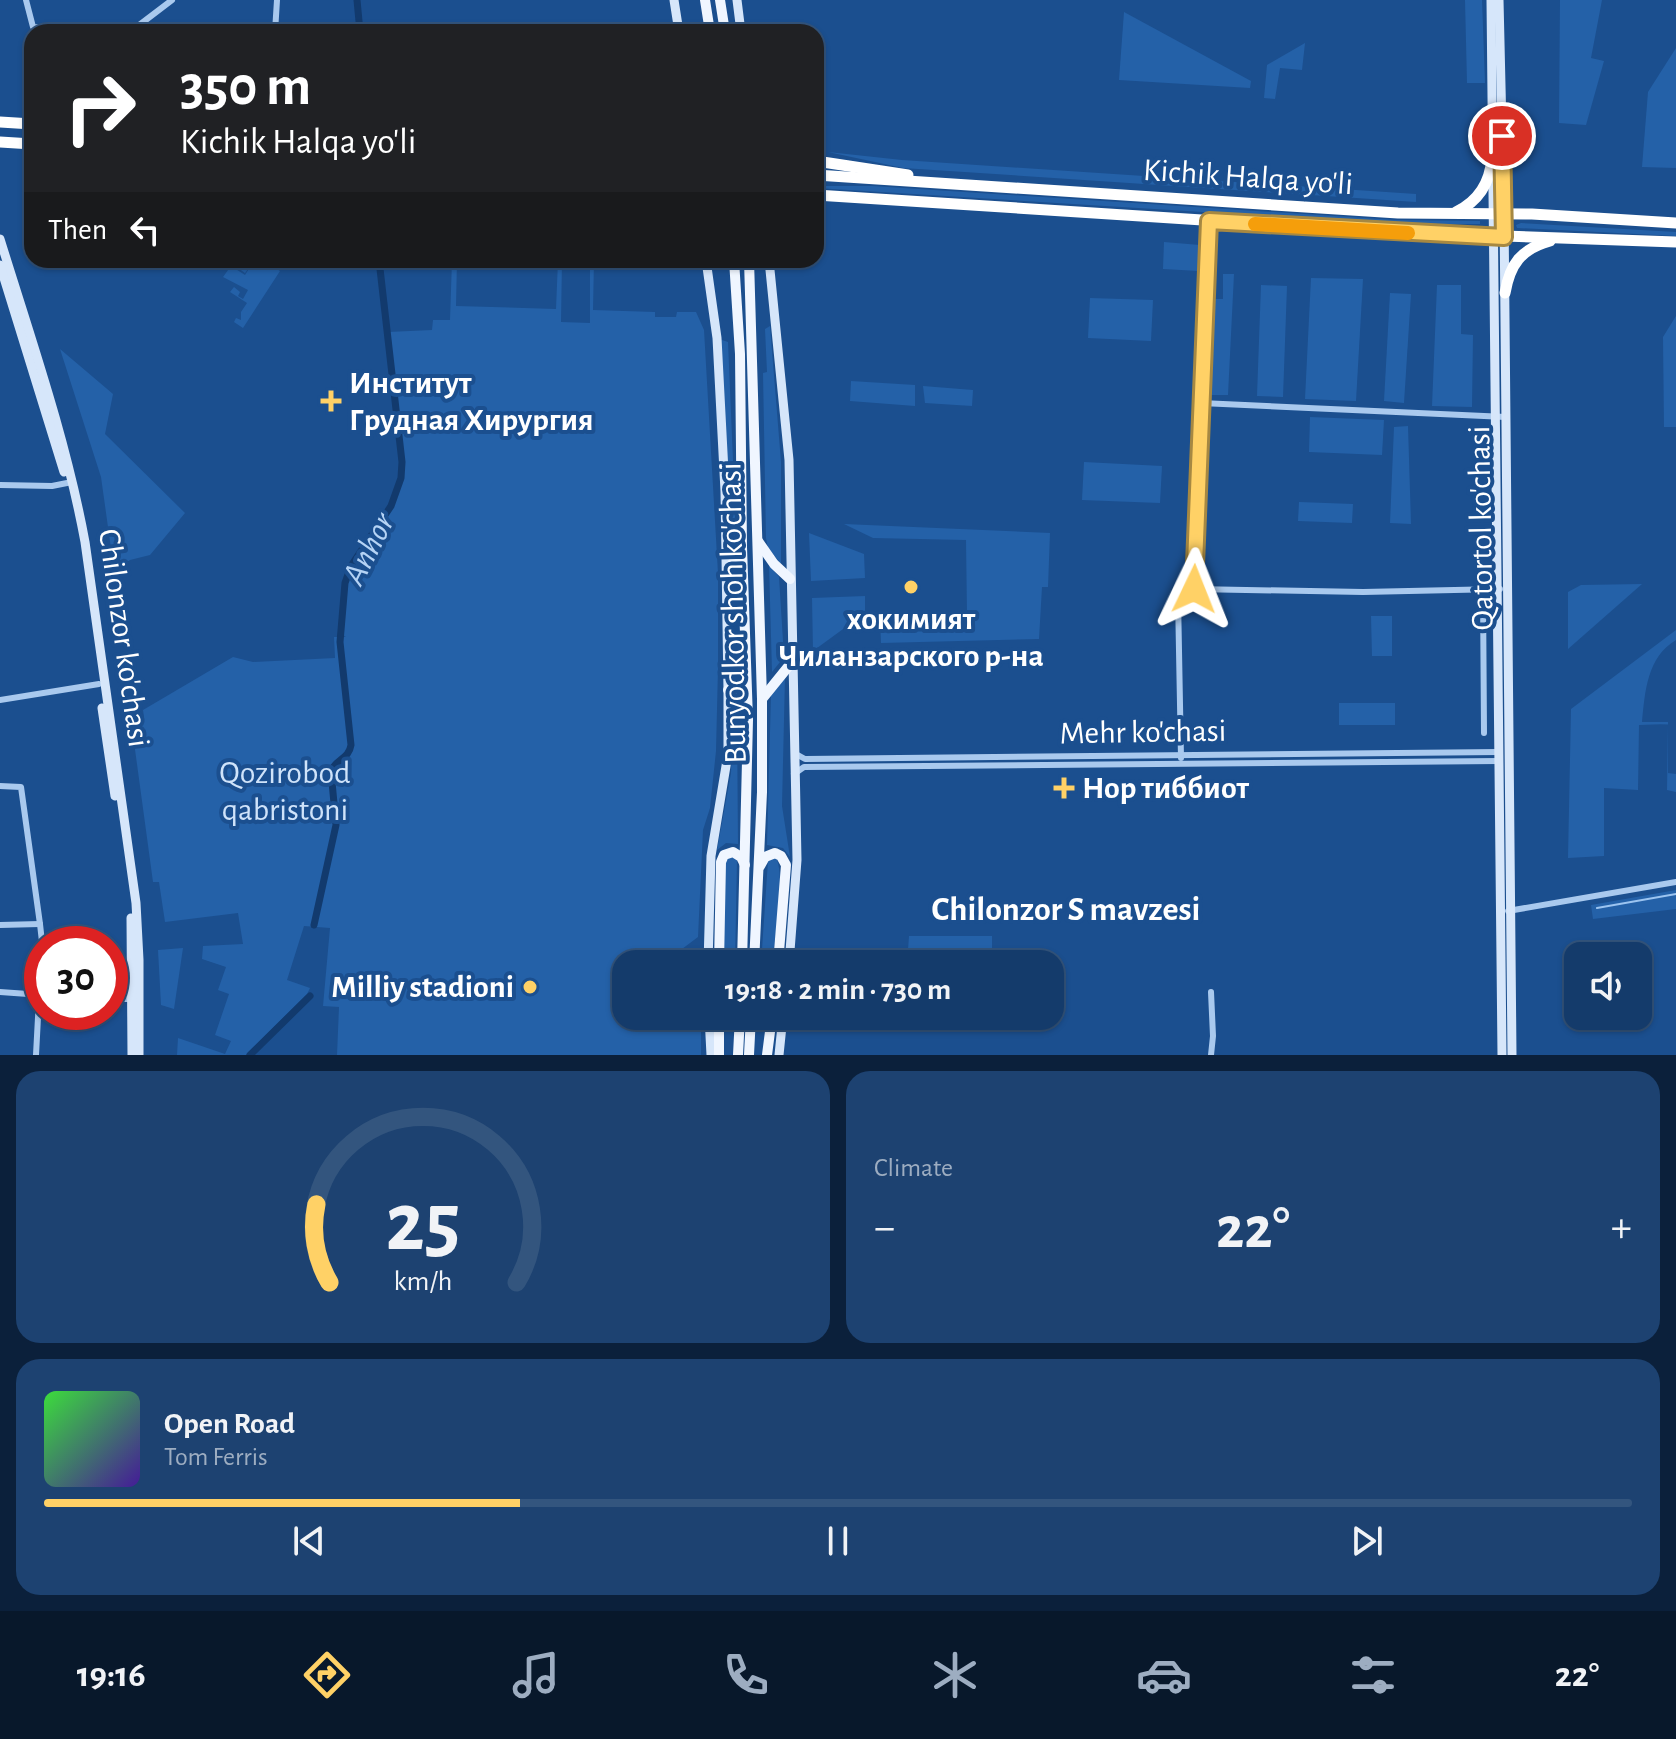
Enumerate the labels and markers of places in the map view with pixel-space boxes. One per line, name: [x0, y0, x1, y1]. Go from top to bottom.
pin: [1468, 102, 1536, 170]
place label: Институт Грудная Хирургия: [349, 367, 594, 436]
marker: Институт Грудная Хирургия: [320, 390, 342, 412]
marker: хокимият Чиланзарского р-на: [902, 578, 920, 596]
place label: хокимият Чиланзарского р-на: [778, 603, 1044, 672]
place label: Нор тиббиот: [1082, 772, 1249, 804]
marker: Нор тиббиот: [1053, 777, 1075, 799]
place label: Milliy stadioni: [331, 971, 514, 1003]
marker: Milliy stadioni: [521, 978, 539, 996]

